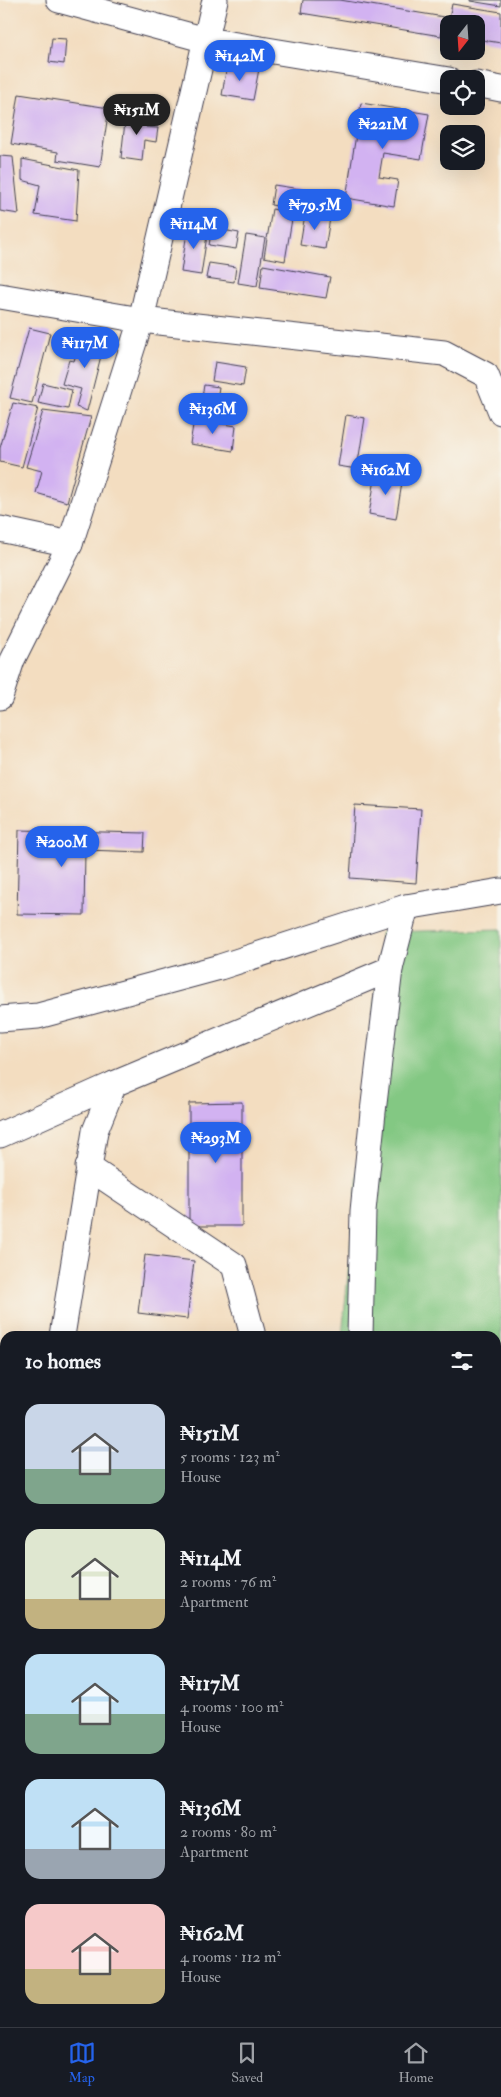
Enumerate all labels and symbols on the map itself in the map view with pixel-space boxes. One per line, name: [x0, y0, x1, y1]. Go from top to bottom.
north arrow: [440, 15, 485, 60]
pin: ₦142M: [205, 39, 275, 82]
pin: ₦151M: [102, 94, 172, 136]
pin: ₦221M: [348, 108, 418, 150]
pin: ₦79.5M: [274, 188, 356, 231]
pin: ₦114M: [159, 208, 229, 250]
pin: ₦117M: [50, 326, 120, 369]
pin: ₦136M: [178, 392, 248, 435]
pin: ₦162M: [351, 454, 421, 496]
pin: ₦200M: [27, 826, 97, 868]
pin: ₦293M: [181, 1122, 251, 1164]

